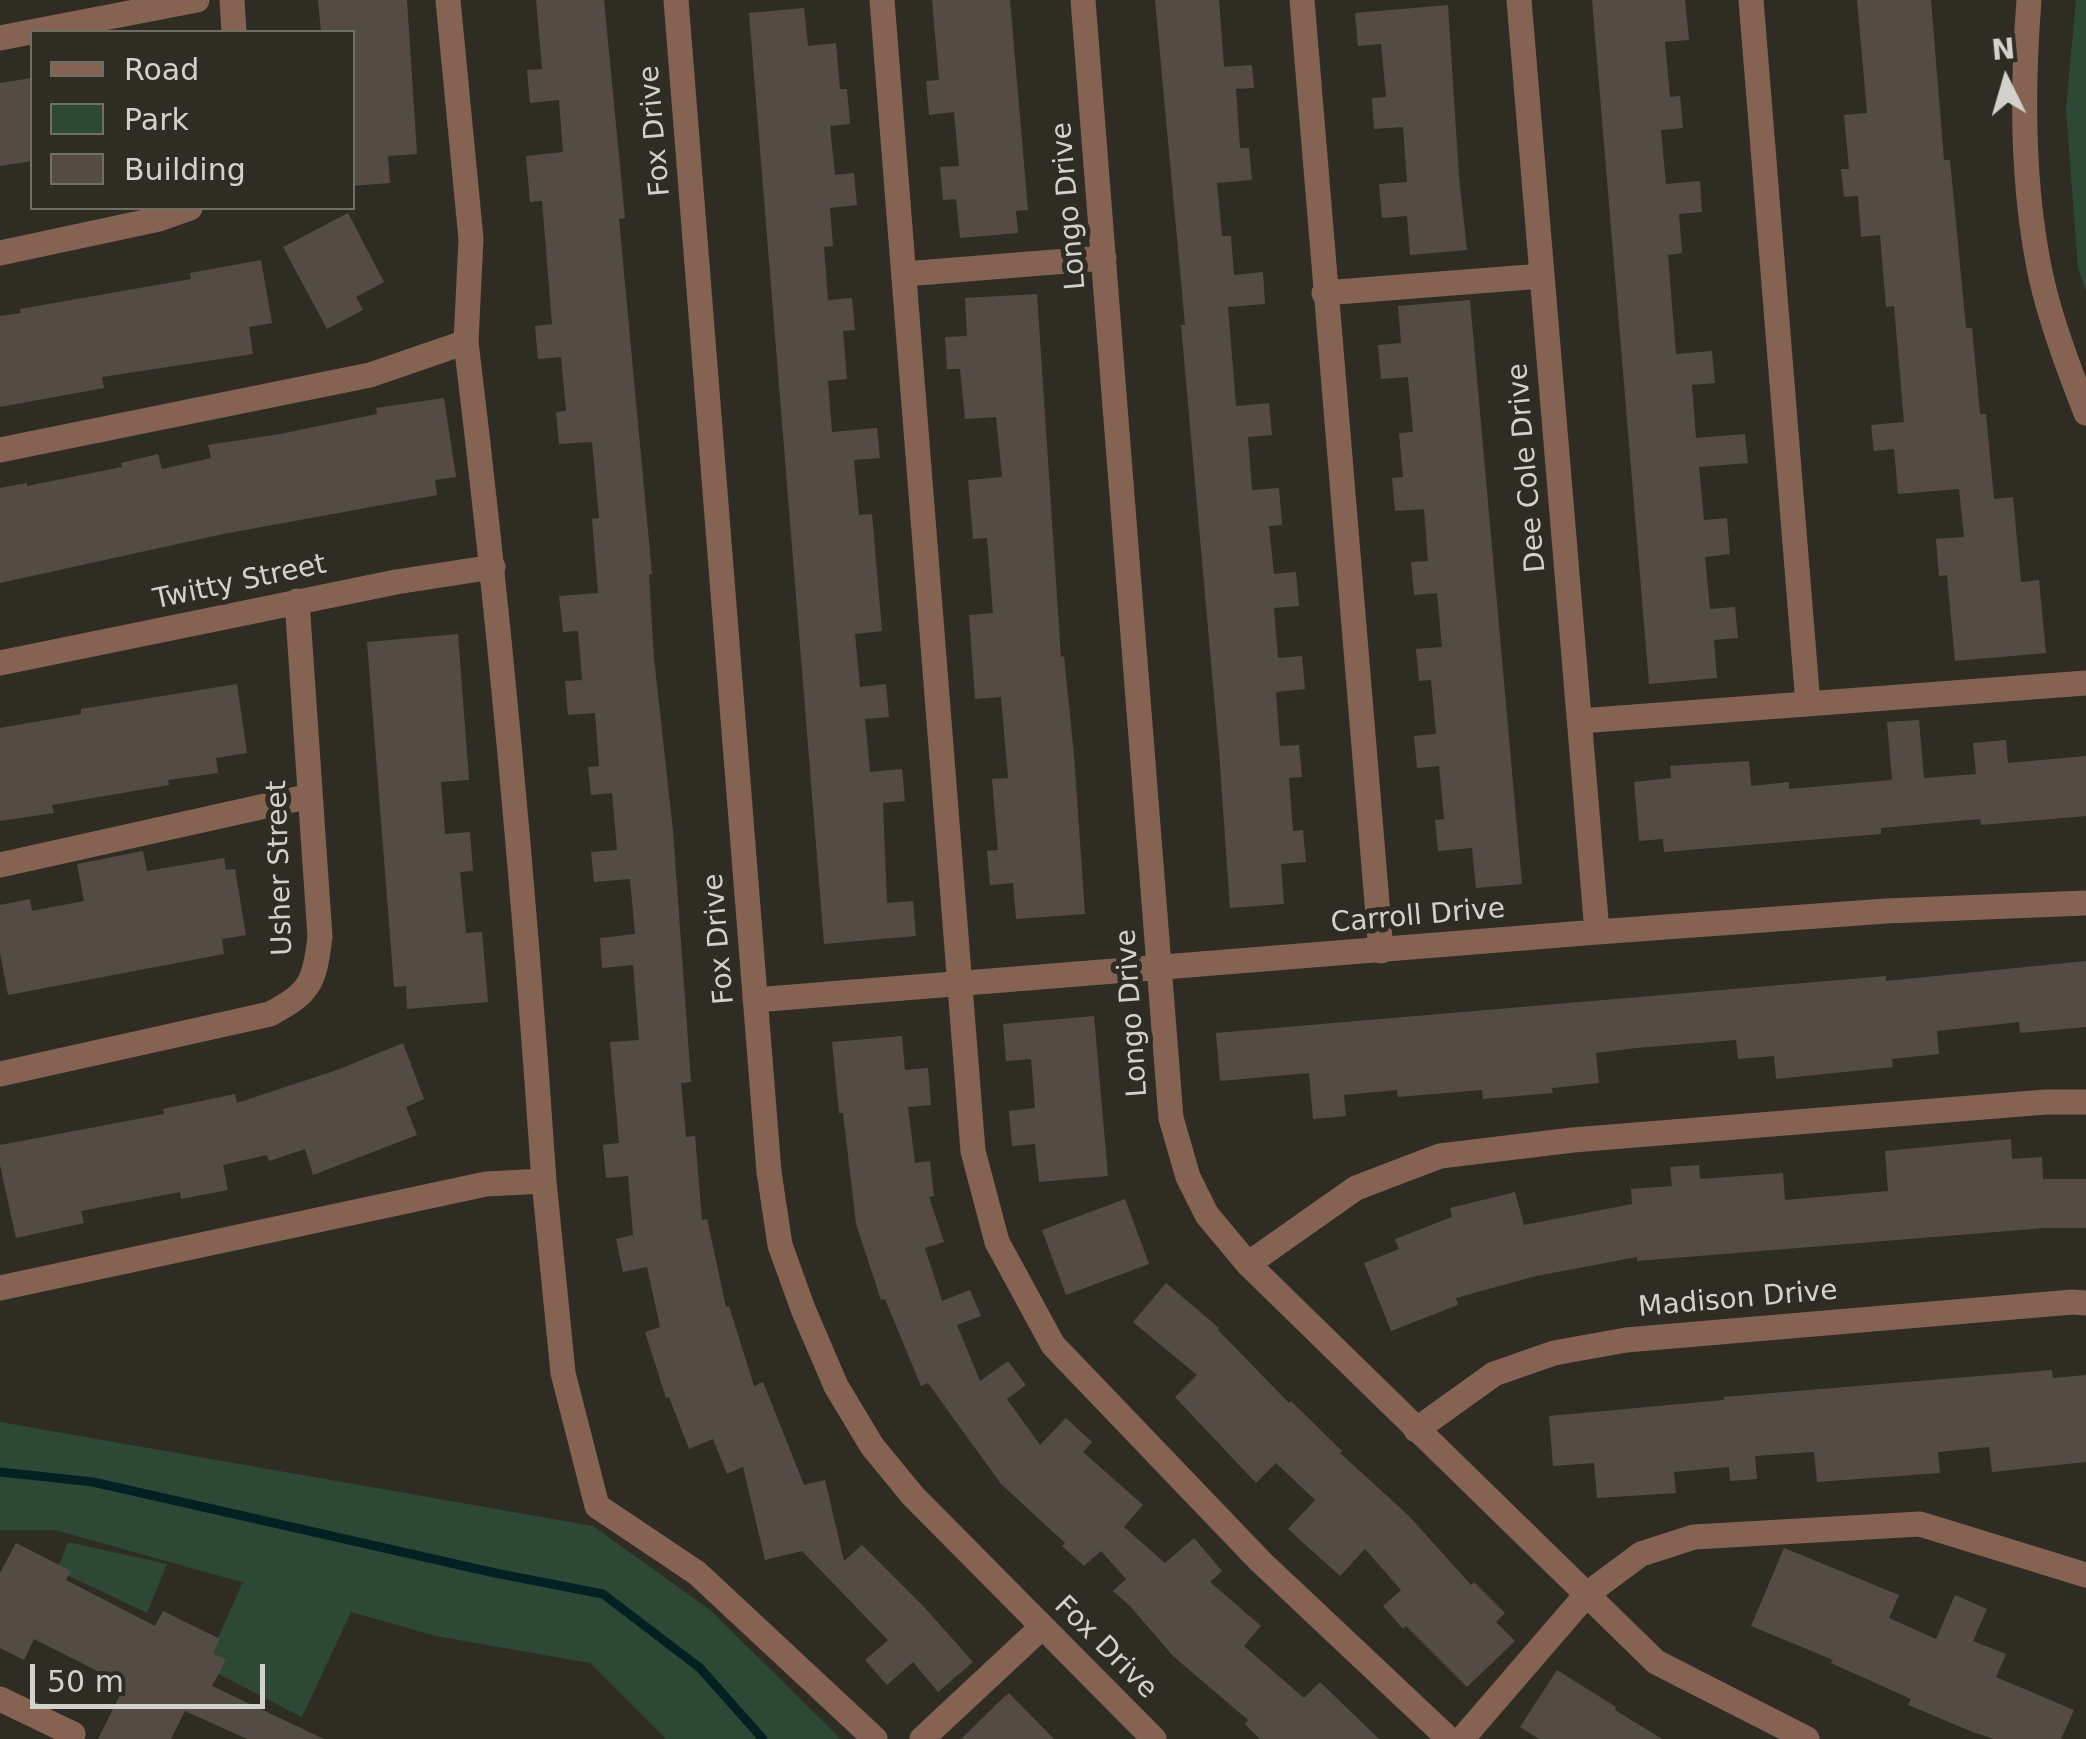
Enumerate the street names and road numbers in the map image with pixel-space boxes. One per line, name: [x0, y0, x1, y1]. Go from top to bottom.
street label: Fox Drive: [634, 64, 678, 198]
street label: Longo Drive: [1046, 121, 1094, 291]
street label: Dee Cole Drive: [1502, 362, 1554, 574]
street label: Twitty Street: [151, 548, 329, 618]
street label: Usher Street: [261, 780, 301, 956]
street label: Fox Drive: [698, 872, 742, 1006]
street label: Carroll Drive: [1329, 893, 1507, 941]
street label: Longo Drive: [1110, 928, 1156, 1098]
street label: Madison Drive: [1637, 1275, 1839, 1325]
street label: Fox Drive: [1047, 1590, 1163, 1706]

